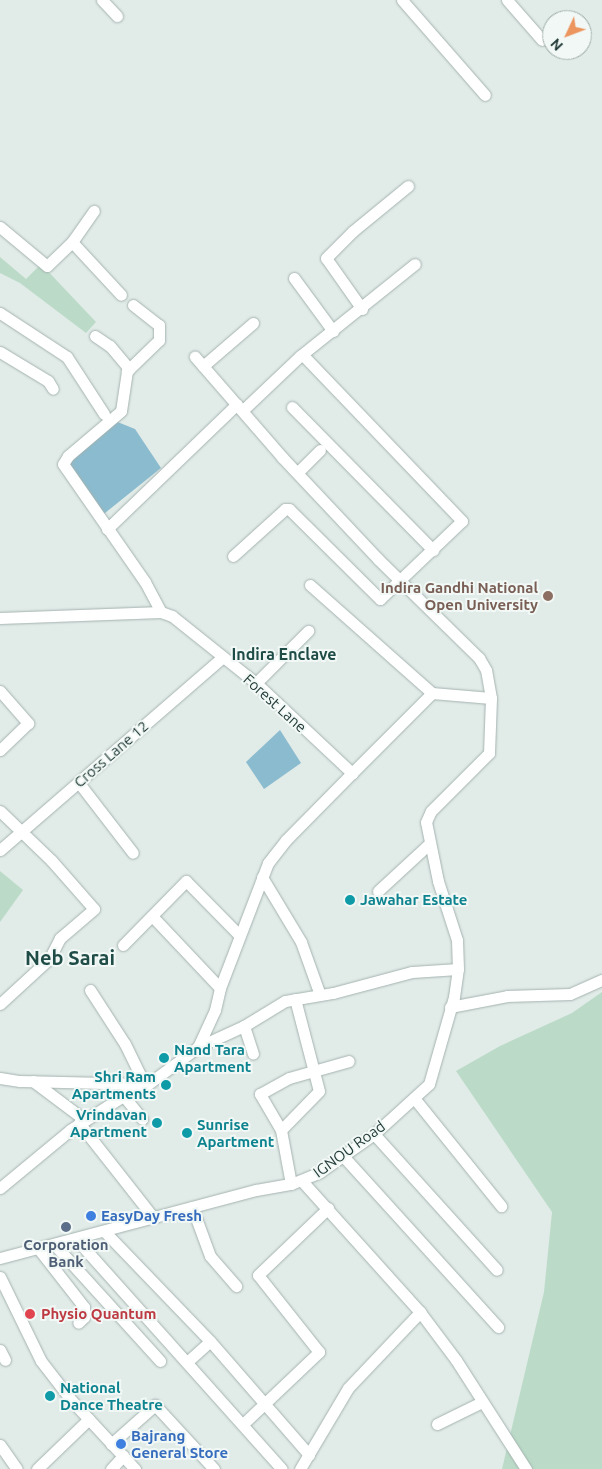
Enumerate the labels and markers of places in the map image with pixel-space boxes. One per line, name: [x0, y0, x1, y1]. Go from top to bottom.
place label: Indira Gandhi National Open University: [381, 578, 538, 613]
marker: Indira Gandhi National Open University: [542, 590, 554, 602]
place label: Jawahar Estate: [360, 891, 467, 909]
marker: Jawahar Estate: [344, 894, 356, 906]
place label: Nand Tara Apartment: [174, 1040, 251, 1075]
marker: Nand Tara Apartment: [158, 1052, 170, 1064]
place label: Shri Ram Apartments: [72, 1067, 156, 1102]
marker: Shri Ram Apartments: [160, 1079, 172, 1091]
place label: Vrindavan Apartment: [70, 1105, 147, 1140]
place label: Sunrise Apartment: [197, 1115, 274, 1150]
marker: Vrindavan Apartment: [151, 1117, 163, 1129]
marker: Sunrise Apartment: [181, 1127, 193, 1139]
place label: EasyDay Fresh: [101, 1207, 202, 1225]
marker: EasyDay Fresh: [85, 1210, 97, 1222]
marker: Corporation Bank: [60, 1221, 72, 1233]
place label: Corporation Bank: [23, 1235, 109, 1270]
place label: Physio Quantum: [41, 1305, 157, 1323]
marker: Physio Quantum: [23, 1307, 37, 1321]
place label: National Dance Theatre: [60, 1378, 163, 1413]
marker: National Dance Theatre: [44, 1390, 56, 1402]
place label: Bajrang General Store: [131, 1426, 228, 1461]
marker: Bajrang General Store: [115, 1438, 127, 1450]

